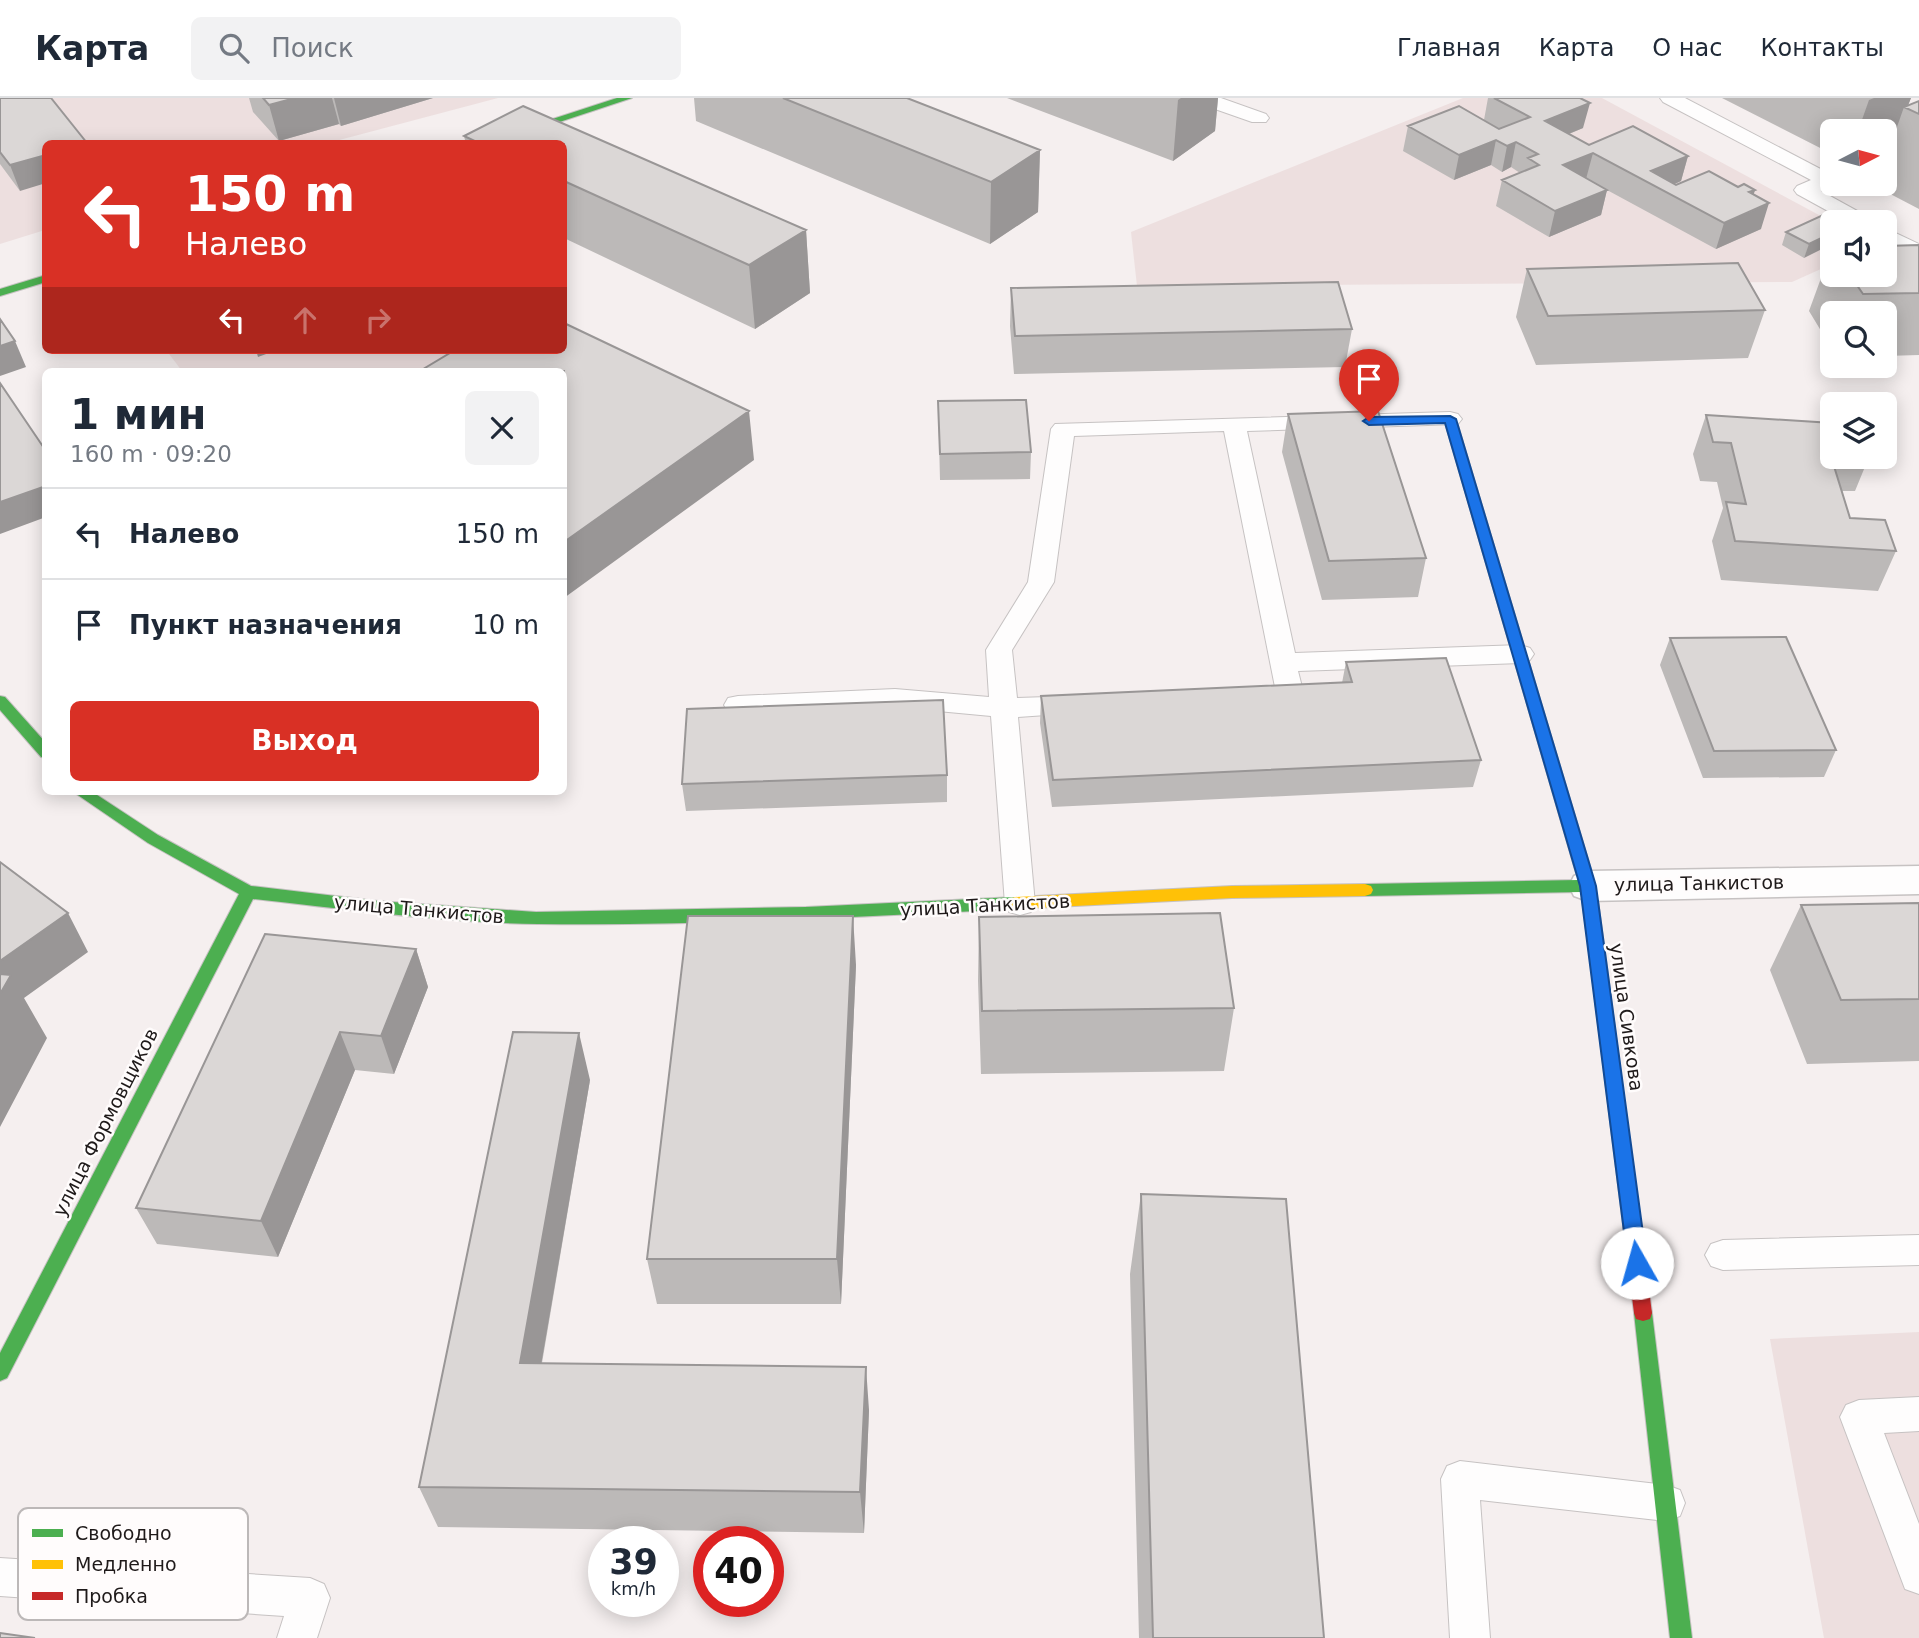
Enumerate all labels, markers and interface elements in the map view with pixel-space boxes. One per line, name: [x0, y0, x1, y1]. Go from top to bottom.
search box: [191, 17, 681, 80]
text: Карта: [35, 29, 149, 68]
icon: search: [215, 29, 253, 67]
text: Поиск: [271, 33, 354, 63]
text: Главная: [1397, 34, 1501, 62]
text: Карта: [1539, 34, 1614, 62]
text: О нас: [1652, 34, 1722, 62]
text: Контакты: [1760, 34, 1884, 62]
north arrow: [1820, 119, 1897, 196]
map controls: [1820, 119, 1897, 469]
text: 150 m: [185, 166, 355, 223]
icon: left: [70, 168, 161, 259]
button: sound: [1820, 210, 1897, 287]
text: Налево: [185, 225, 307, 263]
icon: left: [213, 301, 251, 339]
icon: ahead: [286, 301, 324, 339]
icon: right: [359, 301, 397, 339]
button: search: [1820, 301, 1897, 378]
pin: [1339, 349, 1399, 421]
icon: arrive: [1350, 360, 1388, 398]
text: 1 мин: [70, 390, 207, 439]
button: close: [465, 391, 539, 465]
button: layers: [1820, 392, 1897, 469]
text: 160 m · 09:20: [70, 441, 232, 467]
icon: left: [70, 515, 108, 553]
text: Налево: [129, 519, 239, 549]
text: 150 m: [456, 519, 539, 549]
icon: arrive: [70, 606, 108, 644]
text: Пункт назначения: [129, 610, 402, 640]
text: 10 m: [472, 610, 539, 640]
button: Выход: [70, 701, 539, 781]
street label: улица Танкистов: [1614, 871, 1784, 895]
street label: улица Танкистов: [899, 890, 1071, 920]
street label: улица Танкистов: [333, 891, 505, 927]
street label: улица Сивкова: [1606, 942, 1648, 1092]
street label: улица Формовщиков: [48, 1024, 162, 1220]
position arrow: [1600, 1226, 1674, 1300]
legend: [18, 1508, 248, 1620]
text: Свободно: [75, 1522, 172, 1544]
speed limit sign: 40: [693, 1526, 784, 1617]
text: 39: [609, 1542, 658, 1582]
text: Медленно: [75, 1553, 177, 1575]
text: km/h: [611, 1578, 656, 1599]
text: Пробка: [75, 1585, 148, 1607]

